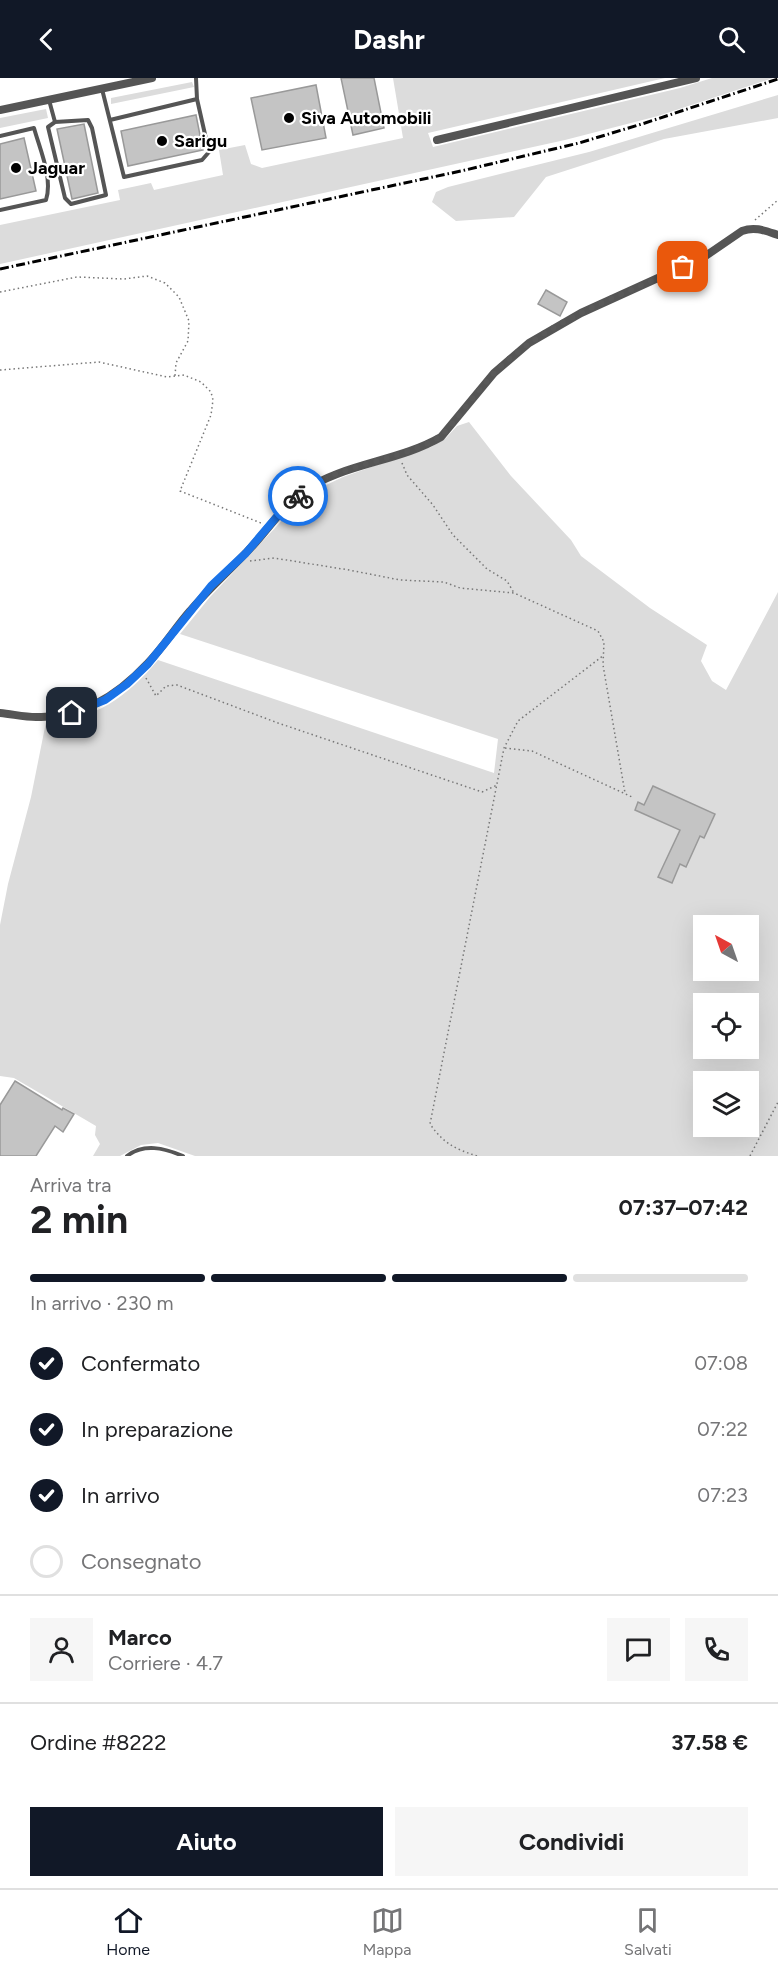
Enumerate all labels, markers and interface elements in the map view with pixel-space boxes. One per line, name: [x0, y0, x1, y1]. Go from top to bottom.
icon: back: [30, 23, 63, 56]
text: Dashr: [353, 23, 425, 56]
icon: search: [715, 23, 748, 56]
place label: Siva Automobili: [301, 107, 432, 129]
marker: Siva Automobili: [282, 111, 296, 125]
place label: Sarigu: [174, 130, 227, 152]
marker: Sarigu: [155, 134, 169, 148]
place label: Jaguar: [28, 157, 85, 179]
marker: Jaguar: [9, 161, 23, 175]
pin: [657, 241, 708, 292]
icon: bag: [666, 250, 699, 283]
courier: [268, 466, 328, 526]
icon: bike: [282, 480, 315, 513]
pin: [46, 687, 97, 738]
icon: home: [55, 696, 88, 729]
north arrow: [693, 915, 759, 981]
map controls: [693, 915, 759, 1137]
button: locate: [693, 993, 759, 1059]
button: layers: [693, 1071, 759, 1137]
text: Arriva tra: [30, 1173, 112, 1197]
text: 07:37–07:42: [619, 1194, 748, 1221]
text: 2 min: [30, 1196, 128, 1243]
text: In arrivo · 230 m: [30, 1291, 173, 1315]
icon: check: [30, 1347, 63, 1380]
text: Confermato: [81, 1350, 200, 1377]
text: 07:08: [694, 1351, 748, 1375]
icon: check: [30, 1413, 63, 1446]
text: In preparazione: [81, 1416, 233, 1443]
text: 07:22: [697, 1417, 748, 1441]
icon: check: [30, 1479, 63, 1512]
text: In arrivo: [81, 1482, 160, 1509]
text: 07:23: [697, 1483, 748, 1507]
text: Consegnato: [81, 1548, 202, 1575]
button: person: [30, 1618, 93, 1681]
button: chat: [607, 1618, 670, 1681]
button: phone: [685, 1618, 748, 1681]
text: Marco: [108, 1624, 172, 1651]
text: Corriere · 4.7: [108, 1651, 223, 1675]
text: Ordine #8222: [30, 1729, 166, 1756]
text: 37.58 €: [671, 1729, 748, 1756]
button: Aiuto: [30, 1807, 383, 1876]
button: Condividi: [395, 1807, 748, 1876]
tab: Home: [106, 1904, 150, 1959]
tab: Mappa: [363, 1904, 411, 1959]
tab: Salvati: [624, 1904, 672, 1959]

